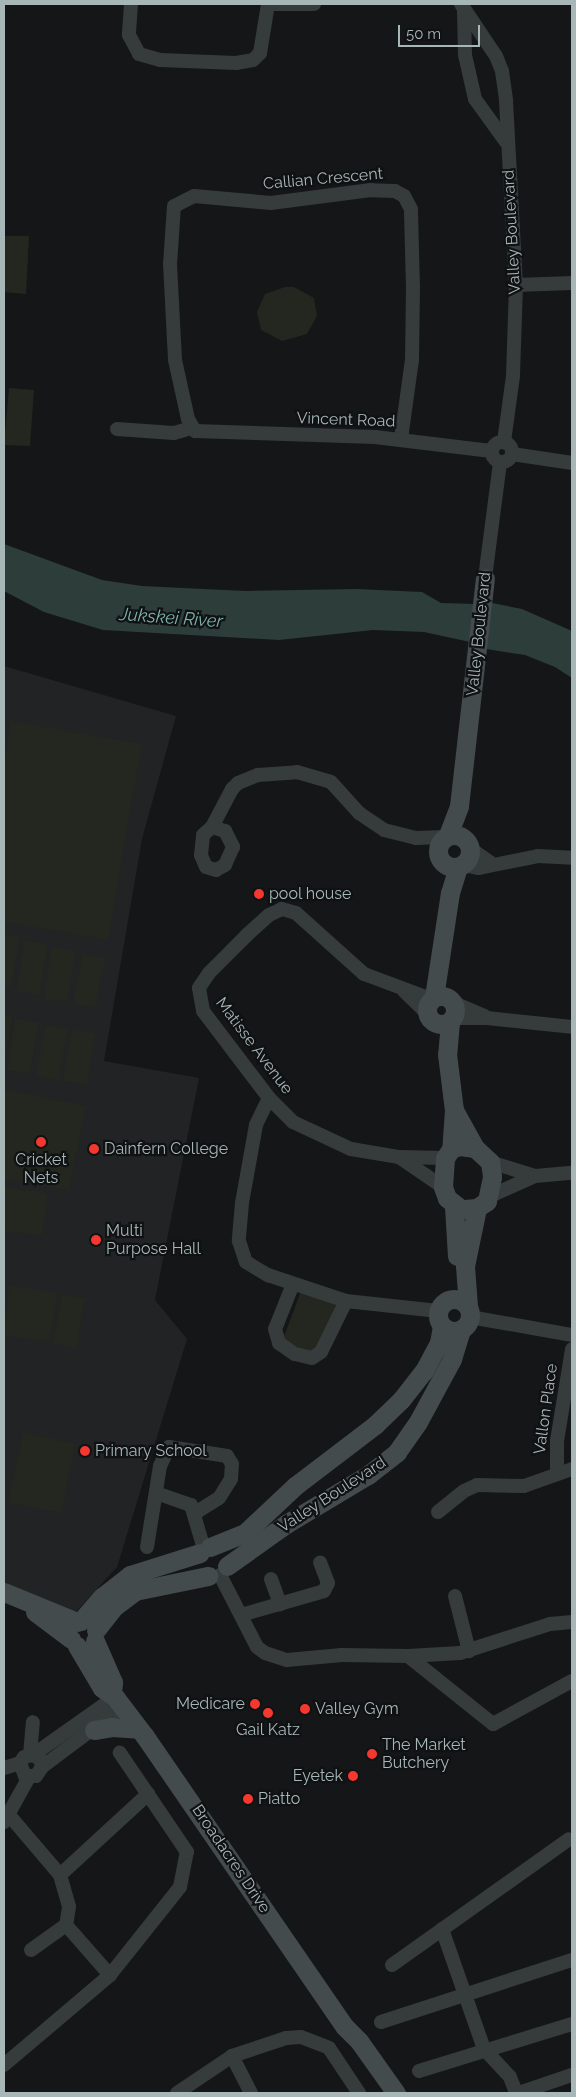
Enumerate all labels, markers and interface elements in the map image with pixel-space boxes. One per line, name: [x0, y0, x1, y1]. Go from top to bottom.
scale bar: [401, 15, 484, 47]
text: 50 m: [406, 25, 441, 43]
street label: Callian Crescent: [262, 164, 384, 194]
street label: Valley Boulevard: [499, 169, 525, 295]
street label: Vincent Road: [296, 409, 396, 431]
street label: Valley Boulevard: [463, 571, 495, 697]
water label: Jukskei River: [119, 604, 223, 632]
place label: pool house: [269, 884, 352, 904]
marker: pool house: [253, 888, 265, 900]
street label: Matisse Avenue: [211, 994, 297, 1098]
marker: Cricket Nets: [35, 1136, 47, 1148]
place label: Dainfern College: [104, 1139, 228, 1159]
marker: Dainfern College: [88, 1143, 100, 1155]
place label: Cricket Nets: [15, 1150, 67, 1188]
place label: Multi Purpose Hall: [106, 1221, 201, 1259]
marker: Multi Purpose Hall: [90, 1234, 102, 1246]
street label: Vallon Place: [530, 1362, 562, 1456]
place label: Primary School: [95, 1441, 207, 1461]
marker: Primary School: [79, 1445, 91, 1457]
street label: Valley Boulevard: [274, 1453, 390, 1537]
place label: Medicare: [176, 1694, 245, 1714]
marker: Medicare: [249, 1698, 261, 1710]
place label: Valley Gym: [315, 1699, 399, 1719]
marker: Valley Gym: [299, 1703, 311, 1715]
marker: Gail Katz: [262, 1707, 274, 1719]
place label: Gail Katz: [236, 1720, 300, 1740]
place label: The Market Butchery: [382, 1735, 466, 1773]
marker: The Market Butchery: [366, 1748, 378, 1760]
place label: Eyetek: [293, 1766, 343, 1786]
marker: Eyetek: [347, 1770, 359, 1782]
place label: Piatto: [258, 1789, 300, 1809]
marker: Piatto: [242, 1793, 254, 1805]
street label: Broadacres Drive: [188, 1801, 274, 1917]

